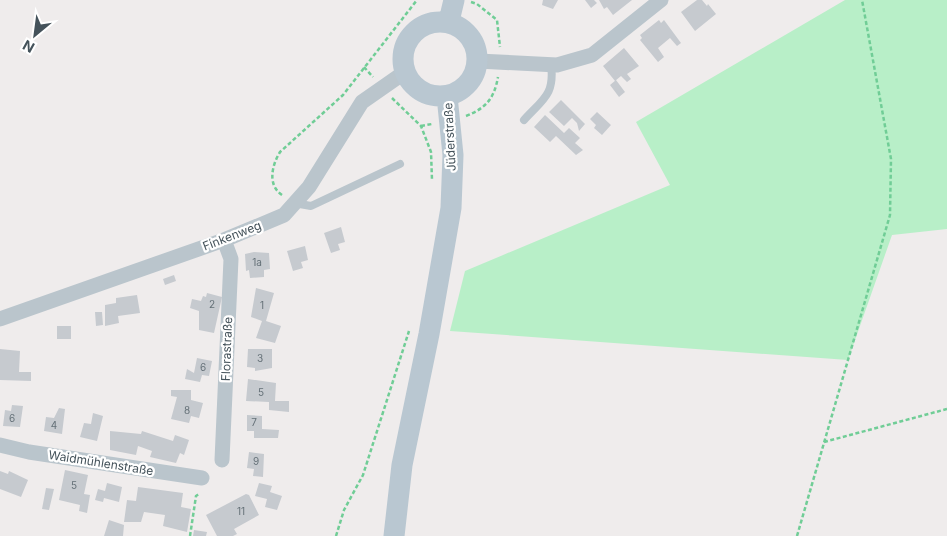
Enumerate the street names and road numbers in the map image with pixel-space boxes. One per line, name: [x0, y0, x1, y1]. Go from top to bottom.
street label: Jüderstraße: [440, 102, 459, 172]
street label: Finkenweg: [200, 218, 263, 254]
street label: Florastraße: [218, 317, 235, 381]
street label: Waidmühlenstraße: [48, 447, 155, 478]

